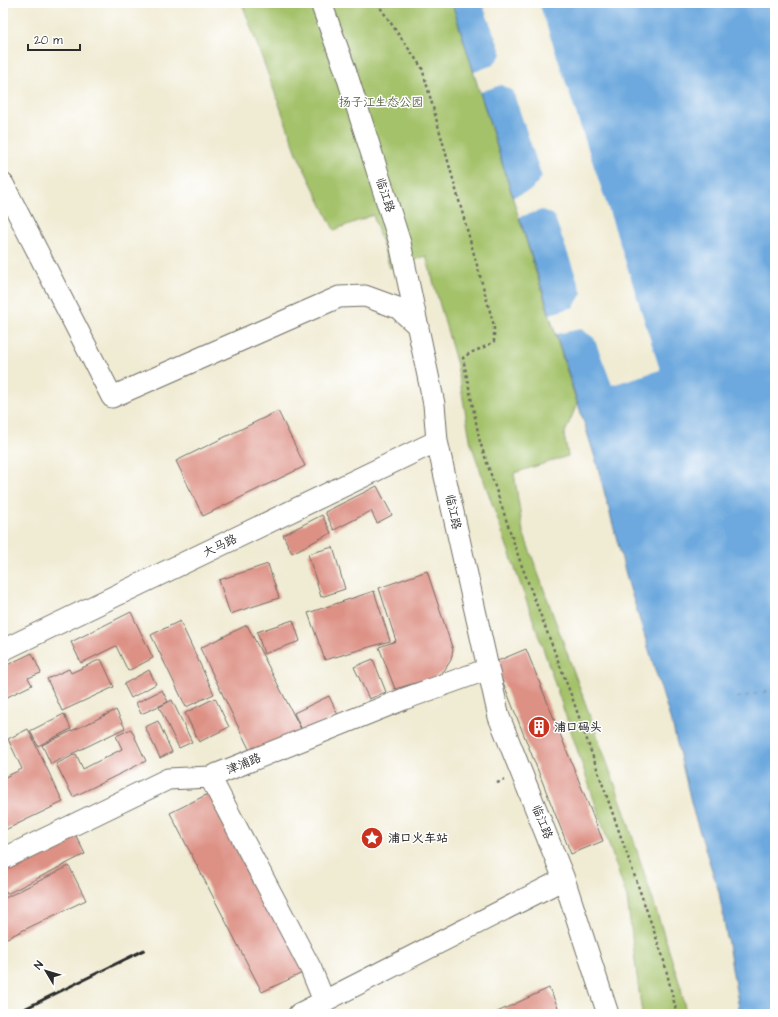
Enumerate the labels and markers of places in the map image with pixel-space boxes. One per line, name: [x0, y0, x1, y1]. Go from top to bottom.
building icon: 浦口码头: [526, 714, 552, 740]
place label: 浦口码头: [554, 719, 602, 736]
place icon: 浦口火车站: [359, 825, 385, 851]
place label: 浦口火车站: [388, 830, 448, 847]

